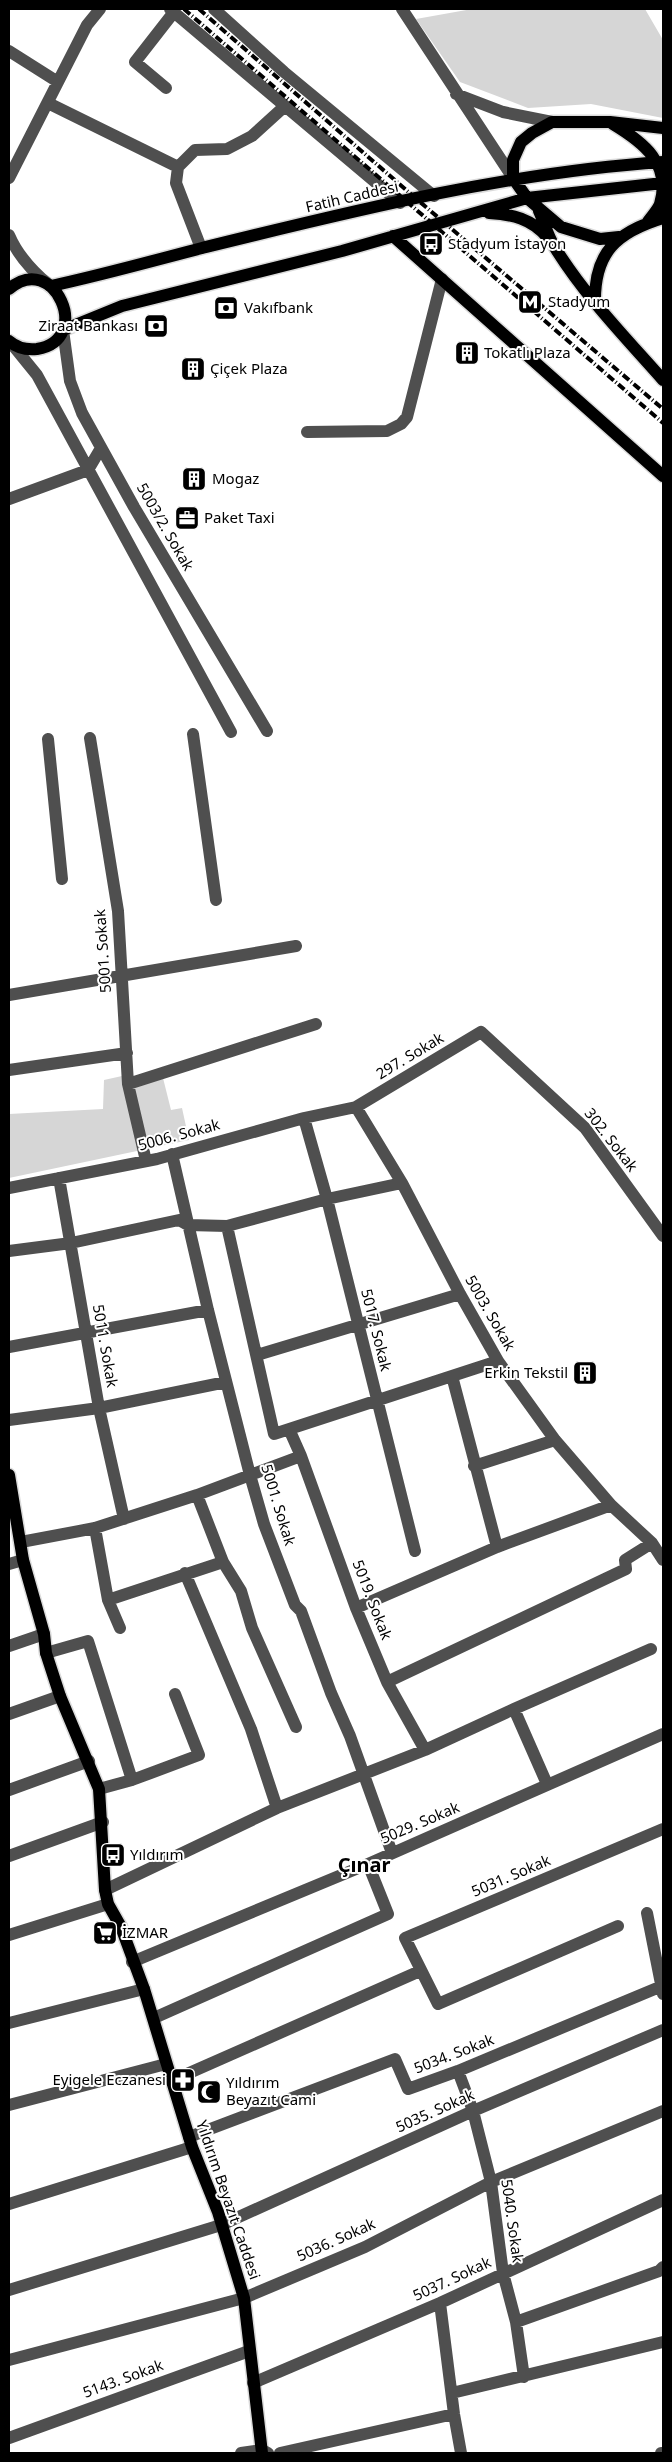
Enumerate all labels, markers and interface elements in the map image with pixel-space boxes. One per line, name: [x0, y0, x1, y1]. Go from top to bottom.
street label: Fatih Caddesi: [303, 176, 400, 216]
bus stop icon: Stadyum İstayon: [418, 231, 444, 257]
place label: Stadyum İstayon: [448, 233, 566, 253]
metro station icon: Stadyum: [517, 289, 543, 315]
place label: Stadyum: [548, 291, 610, 311]
bank icon: Vakıfbank: [213, 295, 239, 321]
place label: Vakıfbank: [244, 297, 313, 317]
bank icon: Ziraat Bankası: [143, 313, 169, 339]
place label: Ziraat Bankası: [39, 315, 138, 335]
building icon: Tokatlı Plaza: [454, 340, 480, 366]
place label: Tokatlı Plaza: [484, 342, 571, 362]
building icon: Çiçek Plaza: [180, 356, 206, 382]
place label: Çiçek Plaza: [210, 358, 288, 378]
building icon: Mogaz: [181, 466, 207, 492]
place label: Mogaz: [212, 468, 259, 488]
street label: 5003/2. Sokak: [133, 479, 199, 574]
office icon: Paket Taxi: [174, 505, 200, 531]
place label: Paket Taxi: [204, 507, 275, 527]
street label: 5001. Sokak: [89, 908, 115, 994]
street label: 297. Sokak: [372, 1027, 447, 1083]
street label: 302. Sokak: [581, 1104, 643, 1175]
street label: 5006. Sokak: [136, 1114, 222, 1155]
street label: 5003. Sokak: [461, 1271, 521, 1354]
street label: 5017. Sokak: [357, 1287, 397, 1373]
street label: 5011. Sokak: [89, 1303, 123, 1389]
building icon: Erkin Tekstil: [572, 1360, 598, 1386]
place label: Erkin Tekstil: [484, 1362, 568, 1382]
street label: 5001. Sokak: [257, 1462, 301, 1548]
street label: 5019. Sokak: [349, 1557, 397, 1642]
street label: 5029. Sokak: [377, 1796, 462, 1848]
bus stop icon: Yıldırım: [100, 1842, 126, 1868]
place label: Yıldırım: [130, 1844, 183, 1864]
street label: 5031. Sokak: [468, 1849, 553, 1901]
district label: Çınar: [338, 1851, 390, 1878]
supermarket icon: İZMAR: [92, 1920, 118, 1946]
place label: İZMAR: [122, 1922, 169, 1942]
street label: 5034. Sokak: [411, 2029, 496, 2077]
pharmacy icon: Eyigele Eczanesi: [170, 2067, 196, 2093]
place label: Eyigele Eczanesi: [52, 2069, 166, 2089]
place label: Yıldırım Beyazıt Cami: [226, 2072, 316, 2109]
mosque icon: Yıldırım Beyazıt Cami: [196, 2079, 222, 2105]
street label: 5035. Sokak: [392, 2084, 477, 2136]
street label: Yıldırım Beyazıt Caddesi: [192, 2117, 266, 2282]
street label: 5040. Sokak: [497, 2178, 529, 2264]
street label: 5036. Sokak: [293, 2213, 378, 2265]
street label: 5037. Sokak: [409, 2251, 494, 2305]
street label: 5143. Sokak: [80, 2354, 166, 2402]

